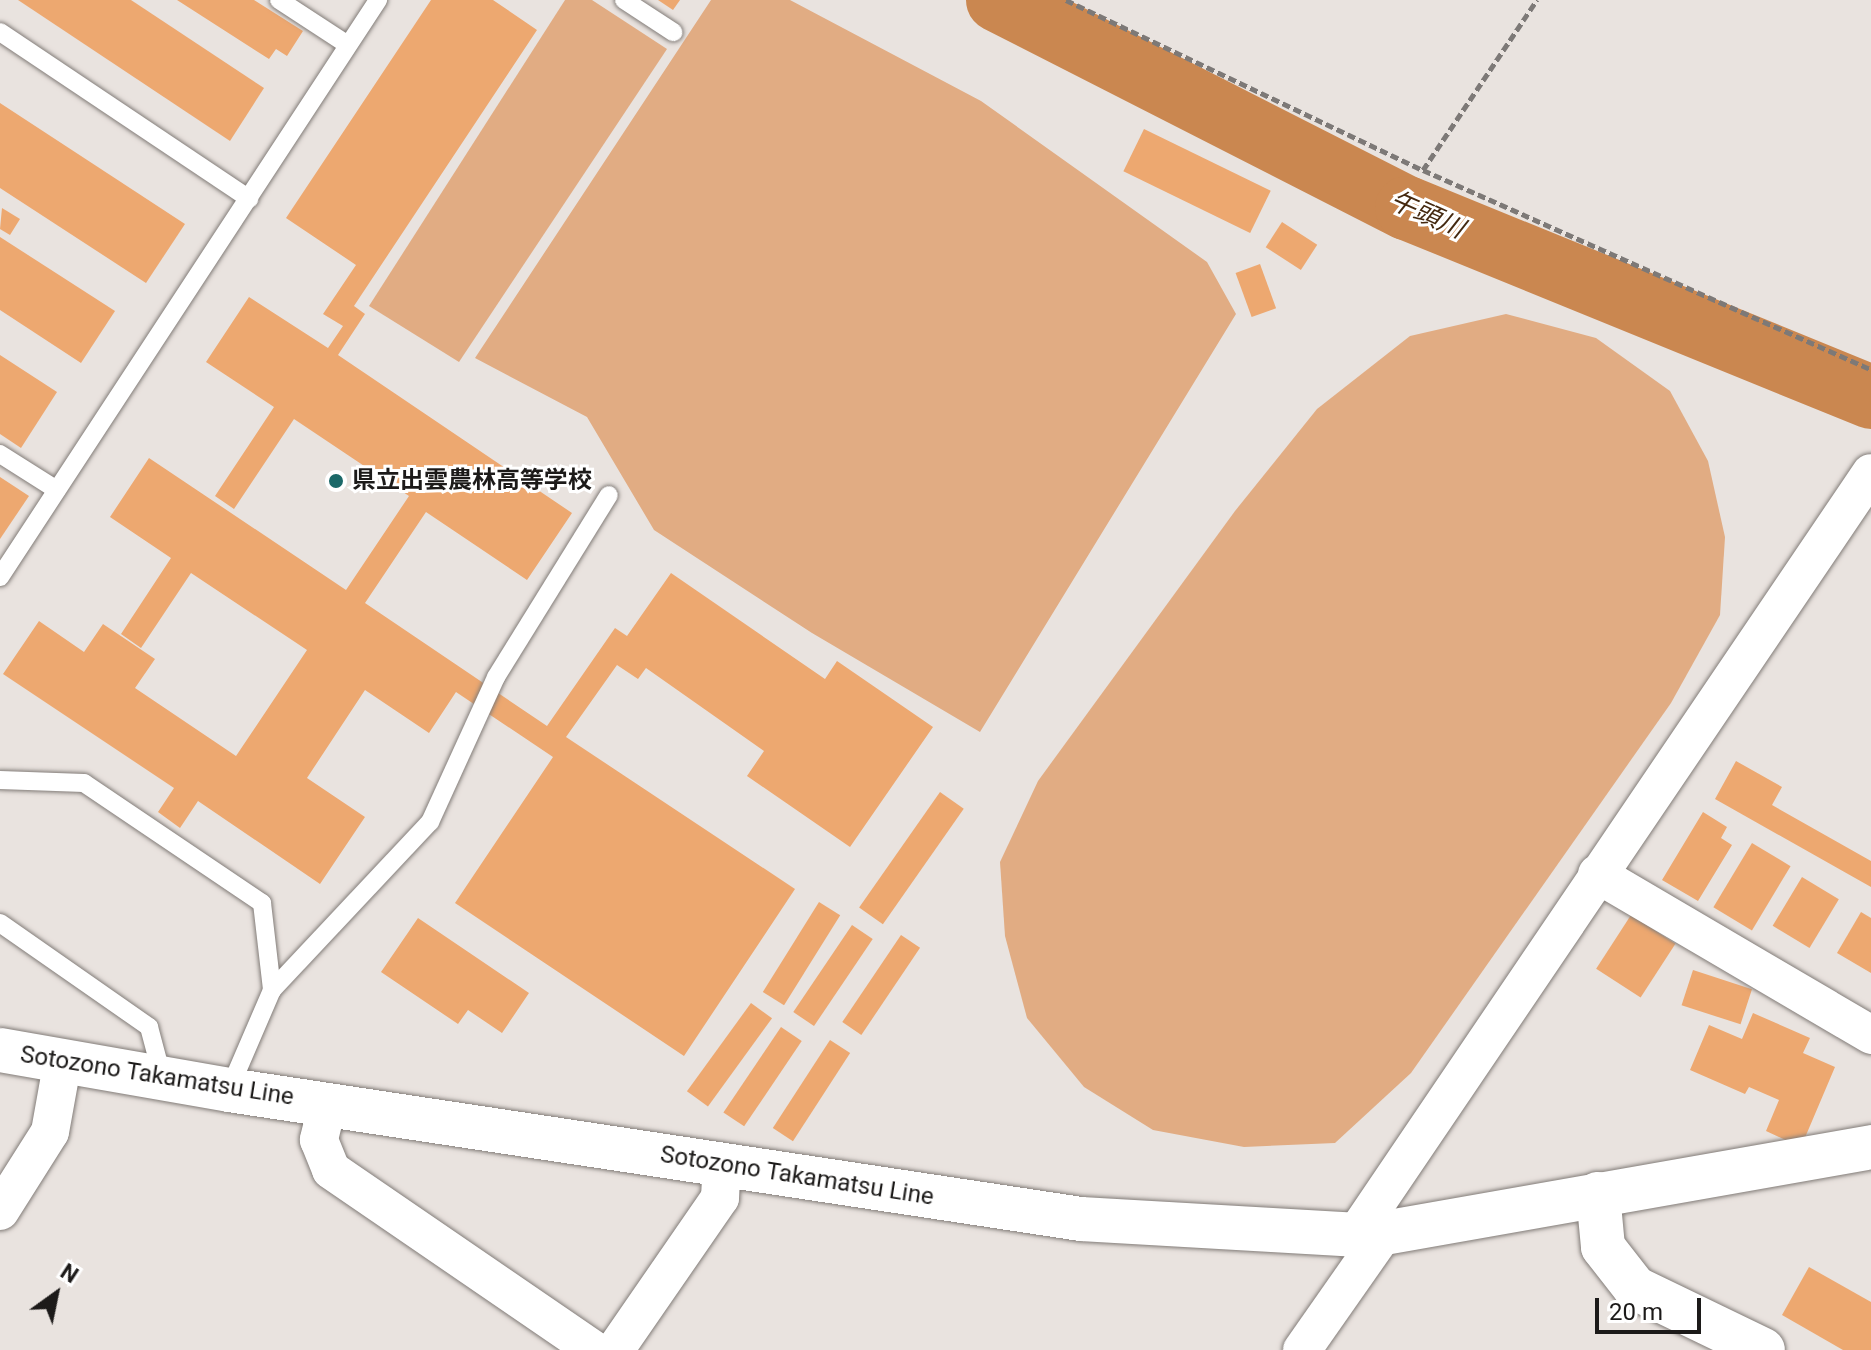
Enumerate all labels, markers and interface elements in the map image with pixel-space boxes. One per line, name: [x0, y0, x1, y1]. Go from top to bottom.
water label: 午頭川: [1385, 185, 1469, 245]
place label: 県立出雲農林高等学校: [352, 467, 592, 495]
marker: 県立出雲農林高等学校: [327, 472, 345, 490]
street label: Sotozono Takamatsu Line: [18, 1040, 296, 1112]
street label: Sotozono Takamatsu Line: [658, 1140, 936, 1212]
north arrow: [16, 1254, 96, 1334]
text: N: [56, 1259, 83, 1288]
scale bar: [1599, 1282, 1705, 1332]
text: 20 m: [1609, 1298, 1663, 1326]

